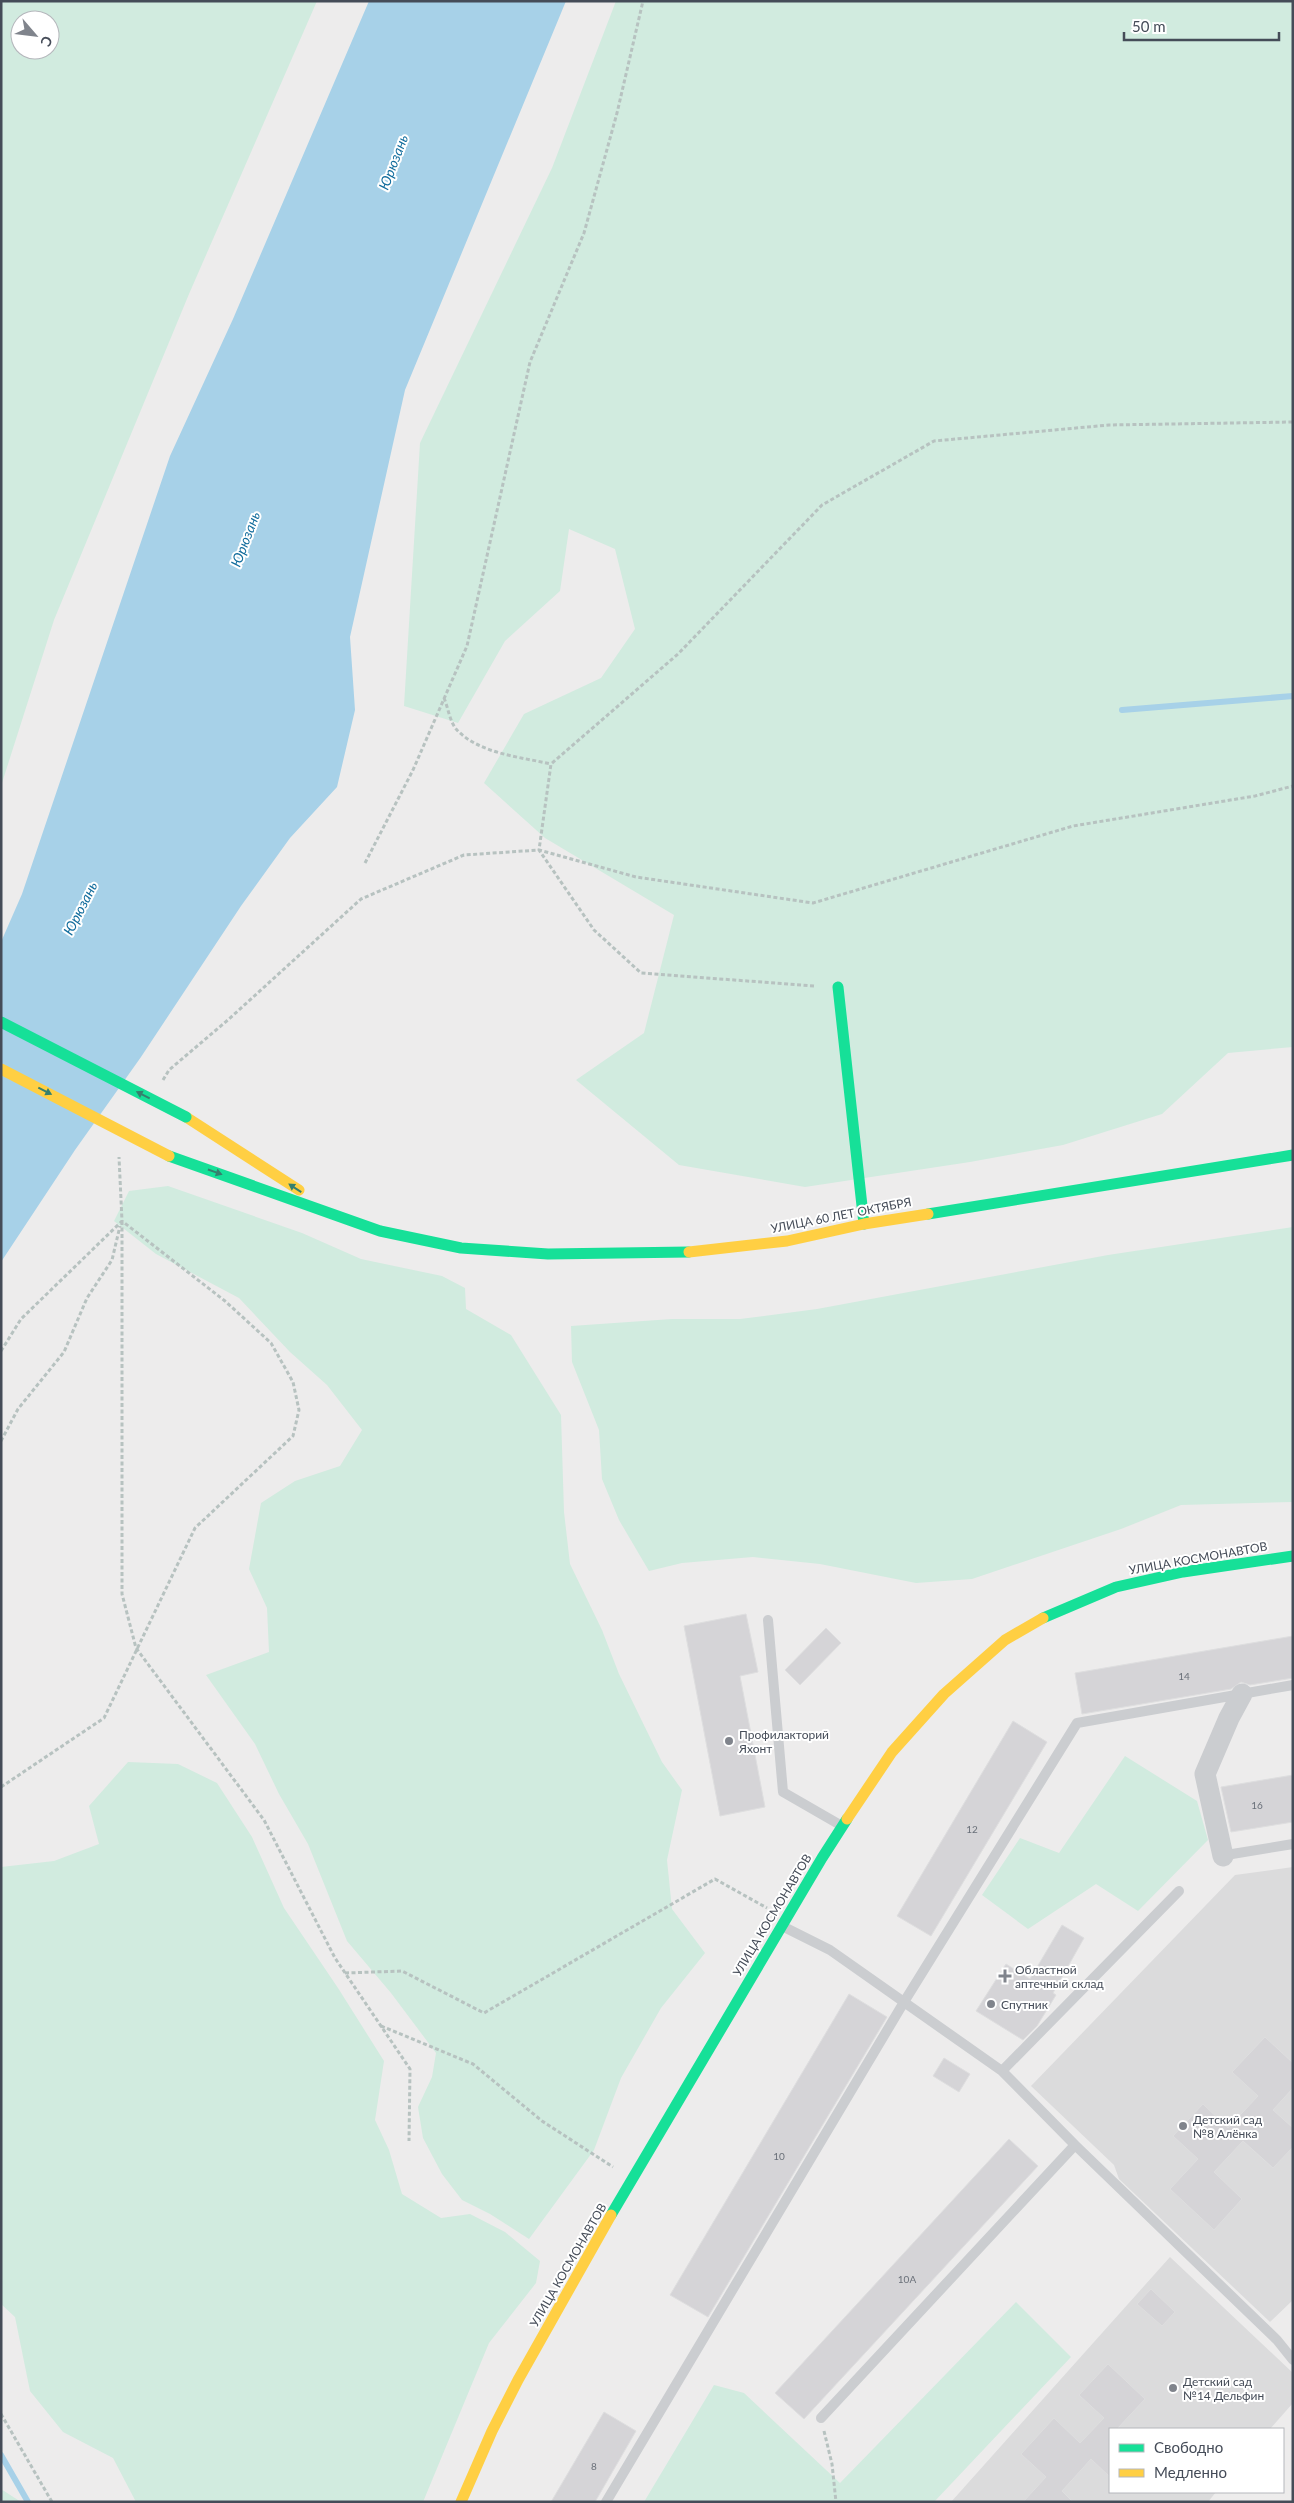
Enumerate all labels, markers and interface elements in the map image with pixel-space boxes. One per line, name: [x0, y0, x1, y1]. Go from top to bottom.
north arrow: [10, 10, 60, 60]
scale bar: [1124, 10, 1279, 42]
text: 50 m: [1132, 17, 1166, 35]
text: С: [37, 33, 57, 50]
water label: Юрюзань: [375, 132, 411, 192]
water label: Юрюзань: [227, 509, 263, 569]
water label: Юрюзань: [59, 878, 101, 938]
one-way arrow: [37, 1087, 52, 1095]
one-way arrow: [136, 1091, 150, 1099]
one-way arrow: [208, 1169, 223, 1176]
one-way arrow: [288, 1183, 302, 1192]
street label: УЛИЦА 60 ЛЕТ ОКТЯБРЯ: [769, 1194, 913, 1236]
street label: УЛИЦА КОСМОНАВТОВ: [1128, 1538, 1269, 1578]
house number: 14: [1178, 1670, 1190, 1682]
place label: Профилакторий Яхонт: [738, 1727, 829, 1756]
marker: Профилакторий Яхонт: [723, 1735, 735, 1747]
house number: 16: [1251, 1799, 1263, 1811]
house number: 12: [966, 1823, 978, 1835]
street label: УЛИЦА КОСМОНАВТОВ: [729, 1851, 815, 1979]
place label: Областной аптечный склад: [1015, 1962, 1104, 1991]
marker: Областной аптечный склад: [999, 1970, 1011, 1982]
place label: Спутник: [1001, 1997, 1049, 2012]
marker: Спутник: [985, 1998, 997, 2010]
place label: Детский сад №8 Алёнка: [1193, 2112, 1263, 2141]
marker: Детский сад №8 Алёнка: [1177, 2120, 1189, 2132]
house number: 10: [773, 2150, 785, 2162]
street label: УЛИЦА КОСМОНАВТОВ: [526, 2200, 610, 2329]
house number: 10А: [898, 2273, 916, 2285]
place label: Детский сад №14 Дельфин: [1183, 2374, 1264, 2403]
marker: Детский сад №14 Дельфин: [1167, 2382, 1179, 2394]
legend: [1109, 2428, 1284, 2493]
text: Свободно: [1154, 2438, 1223, 2456]
house number: 8: [591, 2460, 597, 2472]
text: Медленно: [1154, 2463, 1227, 2481]

